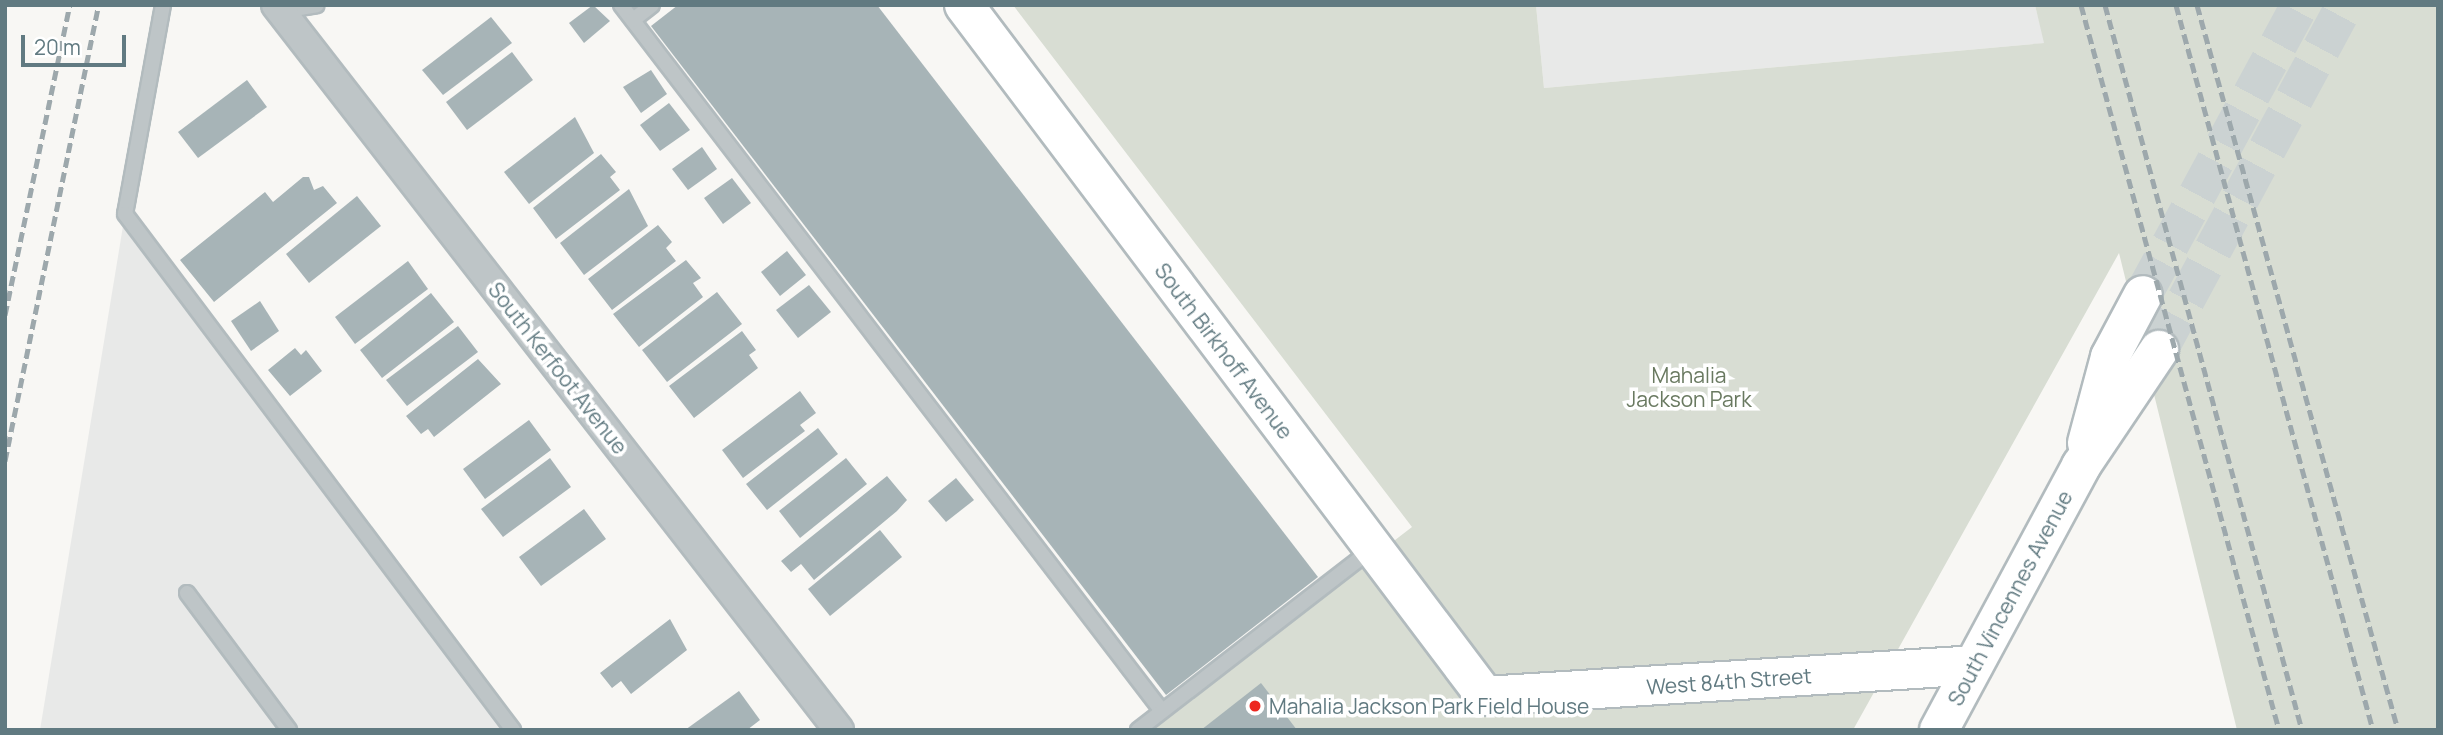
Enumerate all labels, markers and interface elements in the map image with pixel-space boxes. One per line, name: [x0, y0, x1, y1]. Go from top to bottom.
scale bar: [24, 21, 130, 65]
text: 20 m: [34, 33, 81, 61]
street label: South Birkhoff Avenue: [1150, 258, 1298, 444]
street label: South Kerfoot Avenue: [483, 277, 633, 459]
park label: Mahalia Jackson Park: [1626, 362, 1752, 412]
street label: South Vincennes Avenue: [1943, 486, 2077, 710]
street label: West 84th Street: [1646, 663, 1812, 699]
place label: Mahalia Jackson Park Field House: [1269, 693, 1589, 719]
marker: Mahalia Jackson Park Field House: [1247, 698, 1263, 714]

